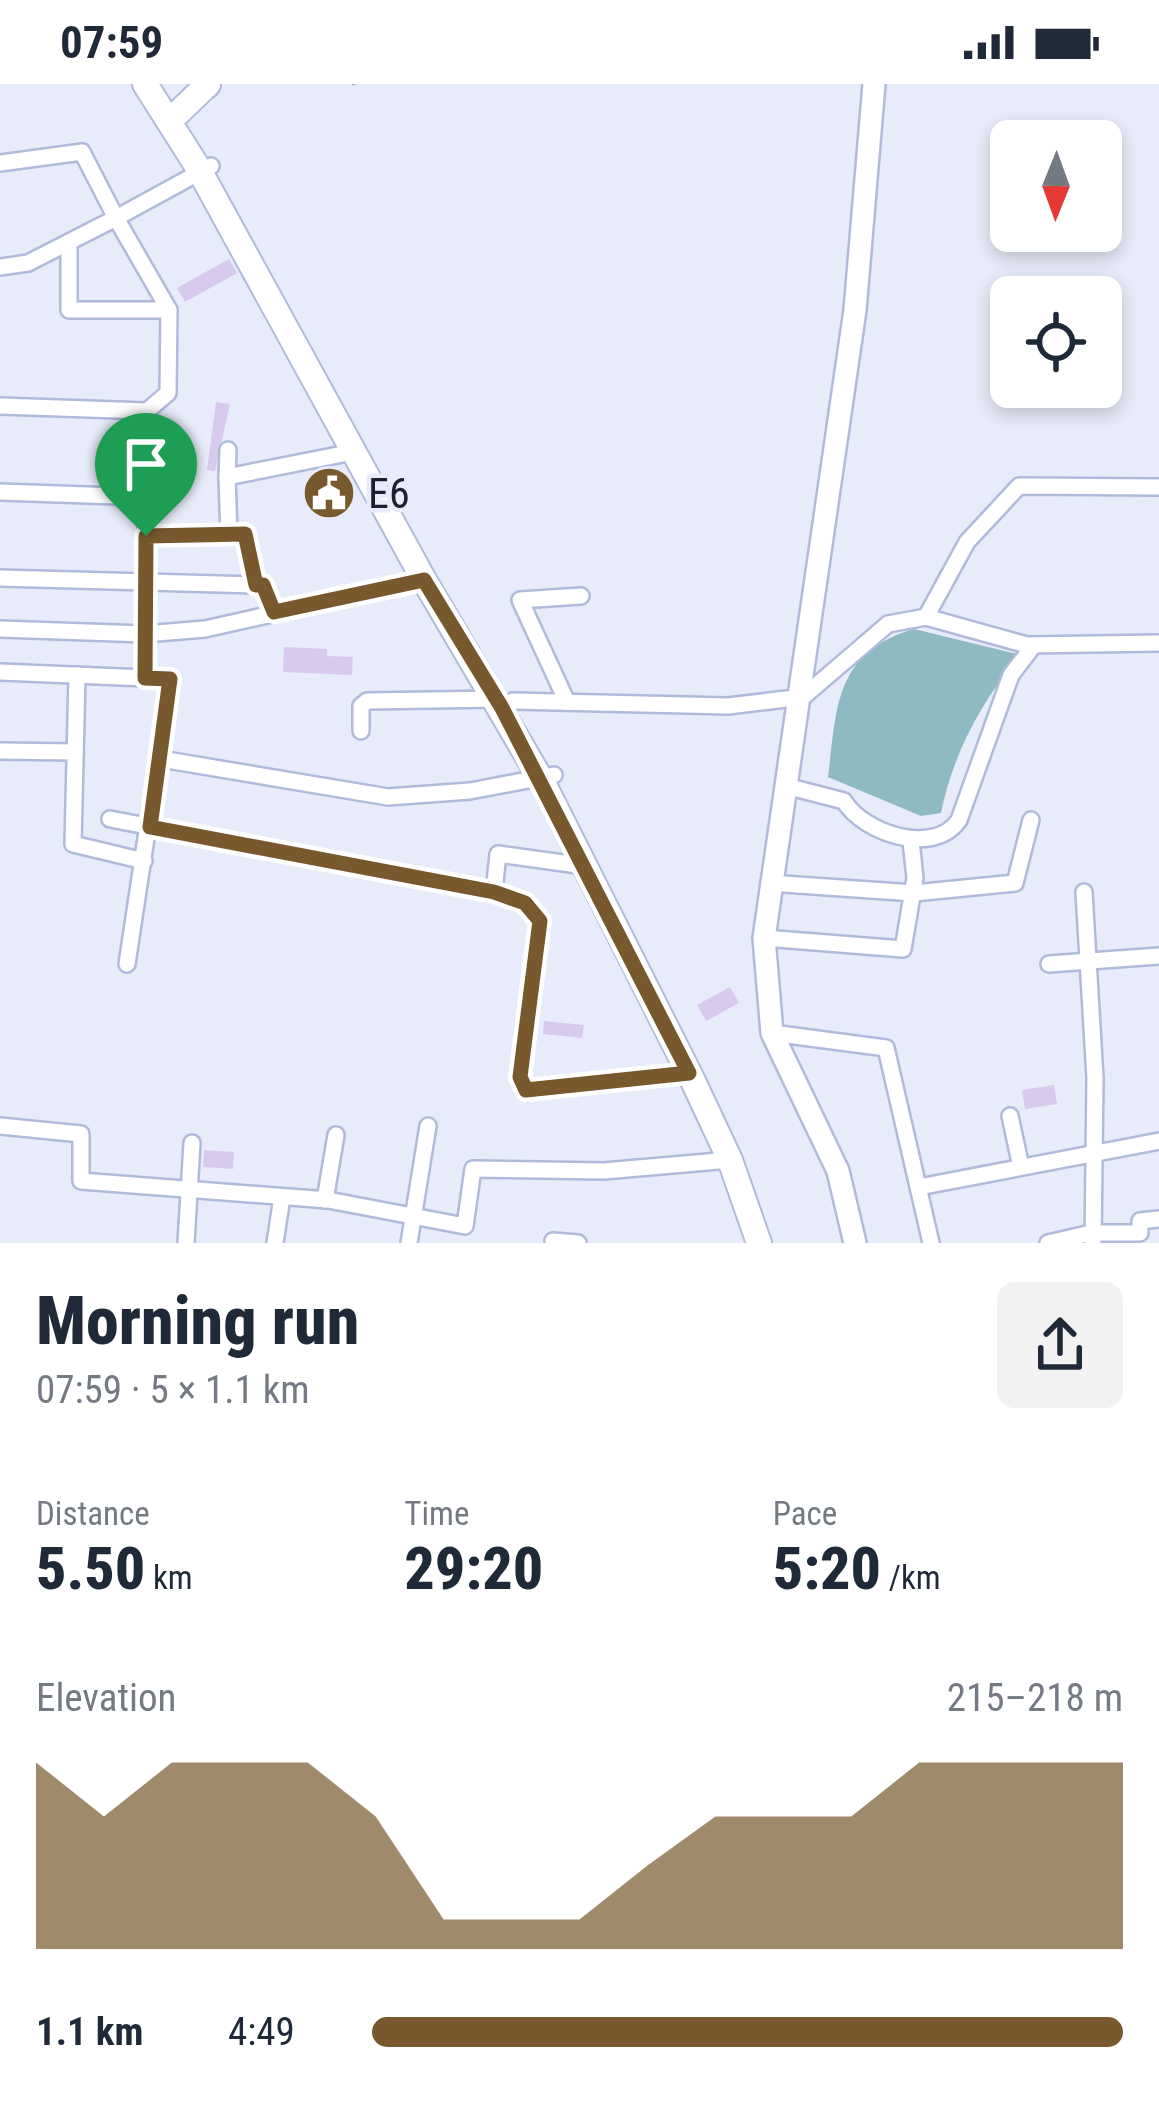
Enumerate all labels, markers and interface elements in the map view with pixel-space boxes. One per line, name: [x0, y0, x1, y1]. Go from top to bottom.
text: 07:59: [60, 16, 163, 69]
north arrow: [990, 120, 1122, 252]
map controls: [990, 120, 1122, 408]
button: locate: [990, 276, 1122, 408]
pin: [95, 413, 197, 536]
icon: arrive: [113, 431, 179, 497]
public building icon: E6: [301, 465, 357, 521]
place label: E6: [368, 469, 410, 518]
button: share: [997, 1282, 1123, 1408]
text: Morning run: [36, 1283, 359, 1360]
text: 07:59 · 5 × 1.1 km: [36, 1367, 310, 1413]
text: Distance: [36, 1494, 150, 1533]
text: Time: [404, 1494, 469, 1533]
text: Pace: [773, 1494, 837, 1533]
text: 5.50: [36, 1533, 145, 1604]
text: 29:20: [404, 1533, 543, 1604]
text: 5:20: [773, 1533, 881, 1604]
text: km: [145, 1558, 193, 1597]
text: /km: [881, 1558, 941, 1597]
text: Elevation: [36, 1675, 176, 1721]
text: 215–218 m: [947, 1675, 1123, 1721]
text: 1.1 km: [36, 2009, 143, 2055]
text: 4:49: [228, 2009, 295, 2055]

